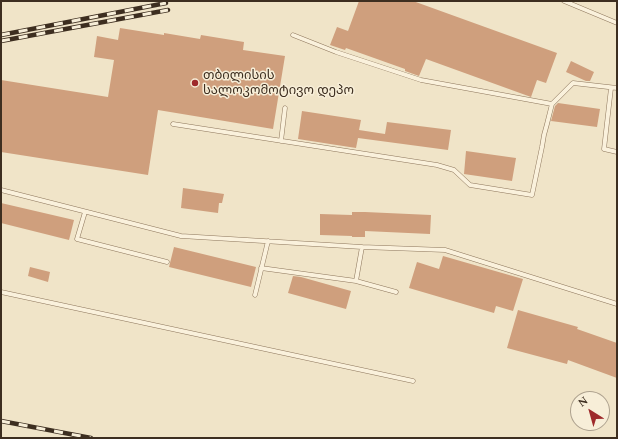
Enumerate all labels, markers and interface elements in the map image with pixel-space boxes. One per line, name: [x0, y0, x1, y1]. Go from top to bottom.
place label: თბილისის სალოკომოტივო დეპო: [203, 68, 354, 99]
marker: თბილისის სალოკომოტივო დეპო: [190, 78, 200, 88]
north arrow: [570, 391, 610, 431]
text: N: [574, 392, 592, 411]

